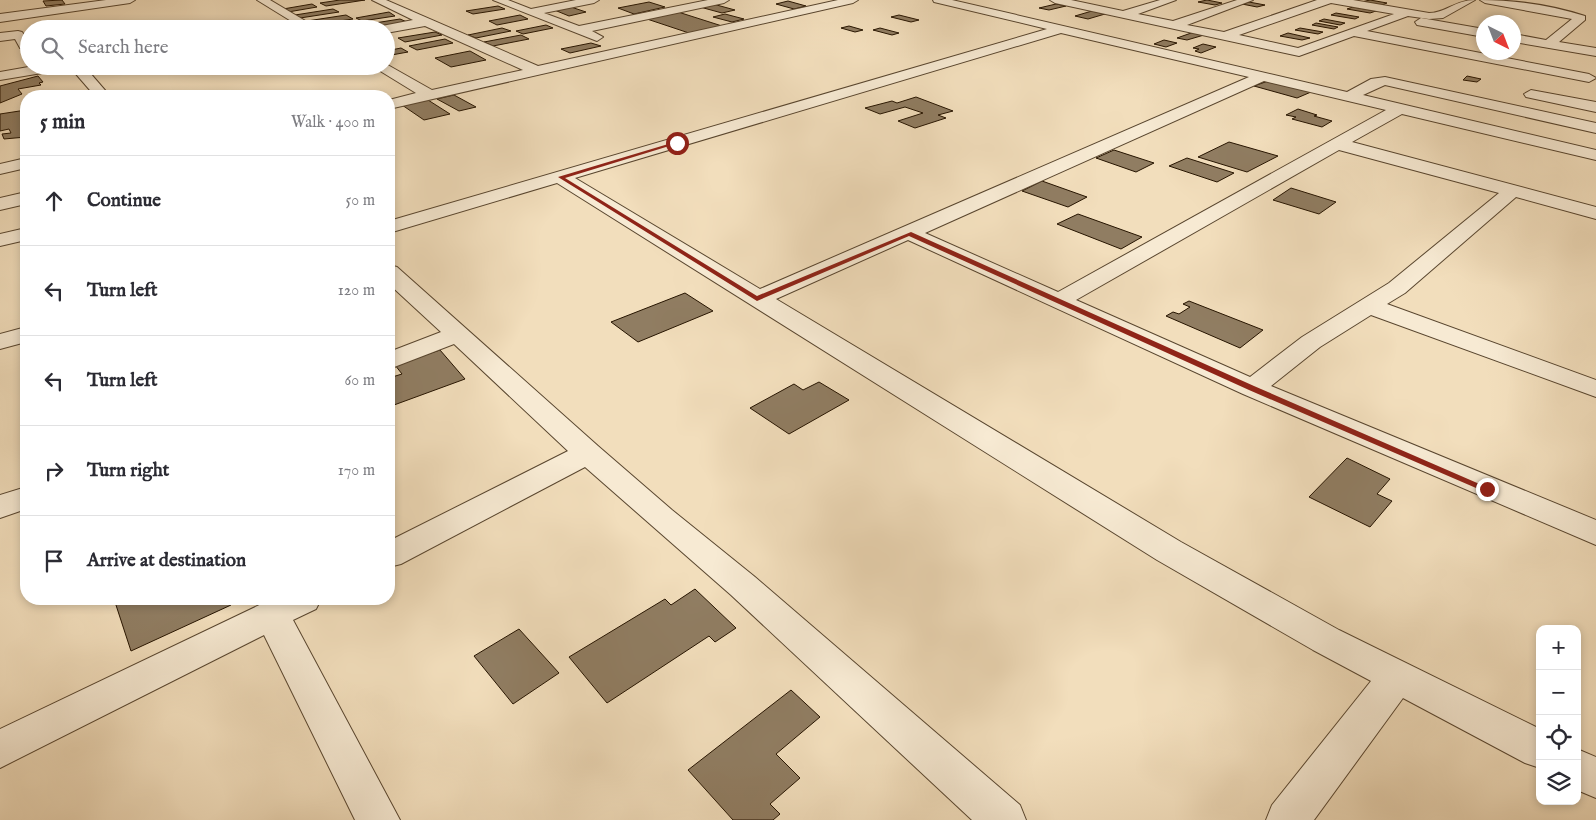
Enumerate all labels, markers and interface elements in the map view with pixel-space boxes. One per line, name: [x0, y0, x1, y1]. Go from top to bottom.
north arrow: [1476, 15, 1521, 60]
search box: [20, 20, 395, 75]
icon: search: [38, 34, 66, 62]
text: Search here: [78, 36, 169, 60]
text: 5 min: [40, 109, 85, 136]
text: Walk · 400 m: [291, 113, 375, 133]
route start: [666, 132, 689, 155]
icon: ahead: [40, 187, 68, 215]
text: Continue: [87, 189, 161, 213]
text: 50 m: [346, 191, 375, 211]
icon: left: [40, 277, 68, 305]
text: Turn left: [87, 279, 158, 303]
text: 120 m: [338, 281, 375, 301]
icon: left: [40, 367, 68, 395]
text: Turn left: [87, 369, 158, 393]
text: 60 m: [345, 371, 375, 391]
icon: right: [40, 457, 68, 485]
text: Turn right: [87, 459, 169, 483]
text: 170 m: [338, 461, 375, 481]
route end: [1476, 478, 1499, 501]
icon: arrive: [40, 547, 68, 575]
text: Arrive at destination: [87, 549, 246, 573]
map controls: [1536, 625, 1581, 805]
button: +: [1536, 625, 1581, 670]
button: −: [1536, 670, 1581, 715]
button: locate: [1536, 715, 1581, 760]
button: layers: [1536, 760, 1581, 805]

